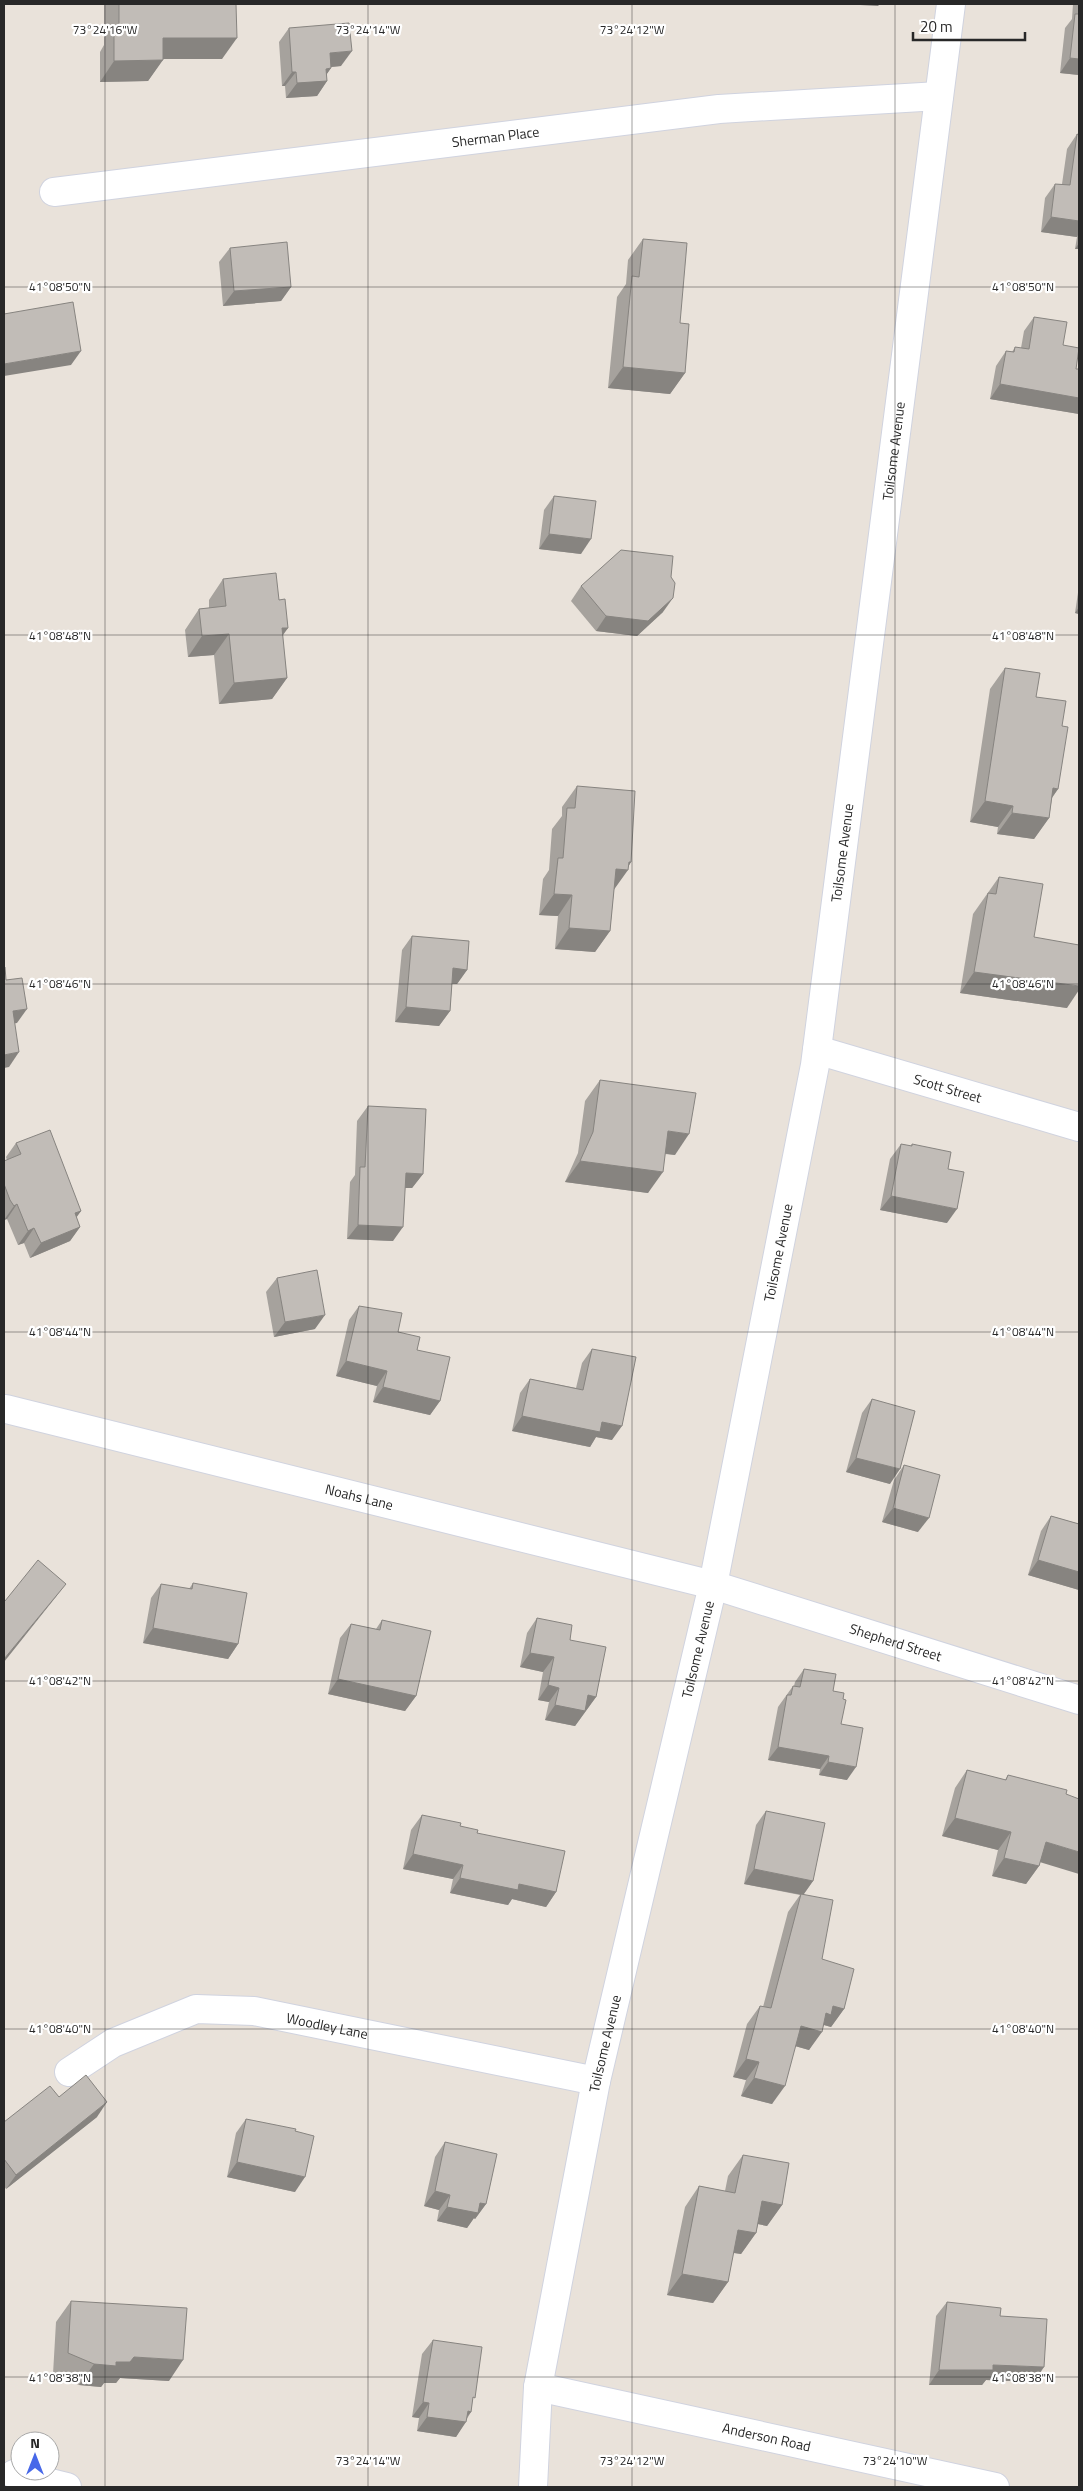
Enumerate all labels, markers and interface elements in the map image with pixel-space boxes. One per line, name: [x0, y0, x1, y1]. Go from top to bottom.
scale bar: [913, 10, 1026, 42]
text: 20 m: [920, 15, 953, 38]
text: 73°24'16"W: [73, 20, 138, 39]
text: 73°24'14"W: [336, 20, 401, 39]
text: 73°24'12"W: [600, 20, 665, 39]
street label: Sherman Place: [451, 121, 541, 152]
text: 41°08'50"N: [29, 277, 91, 296]
text: 41°08'50"N: [992, 277, 1054, 296]
street label: Toilsome Avenue: [876, 400, 910, 502]
text: 41°08'48"N: [29, 626, 91, 645]
text: 41°08'48"N: [992, 626, 1054, 645]
street label: Toilsome Avenue: [825, 802, 858, 903]
text: 41°08'46"N: [29, 974, 91, 993]
text: 41°08'46"N: [992, 974, 1054, 993]
street label: Scott Street: [911, 1068, 984, 1108]
street label: Toilsome Avenue: [758, 1202, 798, 1303]
text: 41°08'44"N: [29, 1322, 91, 1341]
text: 41°08'44"N: [992, 1322, 1054, 1341]
street label: Noahs Lane: [323, 1478, 396, 1515]
street label: Toilsome Avenue: [676, 1598, 719, 1700]
street label: Shepherd Street: [847, 1618, 945, 1666]
text: 41°08'42"N: [29, 1671, 91, 1690]
text: 41°08'42"N: [992, 1671, 1054, 1690]
street label: Toilsome Avenue: [583, 1993, 626, 2094]
street label: Woodley Lane: [285, 2007, 370, 2044]
text: 41°08'40"N: [29, 2019, 91, 2038]
text: 41°08'40"N: [992, 2019, 1054, 2038]
text: 41°08'38"N: [29, 2368, 91, 2387]
text: 41°08'38"N: [992, 2368, 1054, 2387]
street label: Anderson Road: [720, 2417, 813, 2456]
north arrow: [10, 2431, 60, 2481]
text: N: [30, 2432, 40, 2453]
text: 73°24'14"W: [336, 2451, 401, 2470]
text: 73°24'12"W: [600, 2451, 665, 2470]
text: 73°24'10"W: [863, 2451, 928, 2470]

